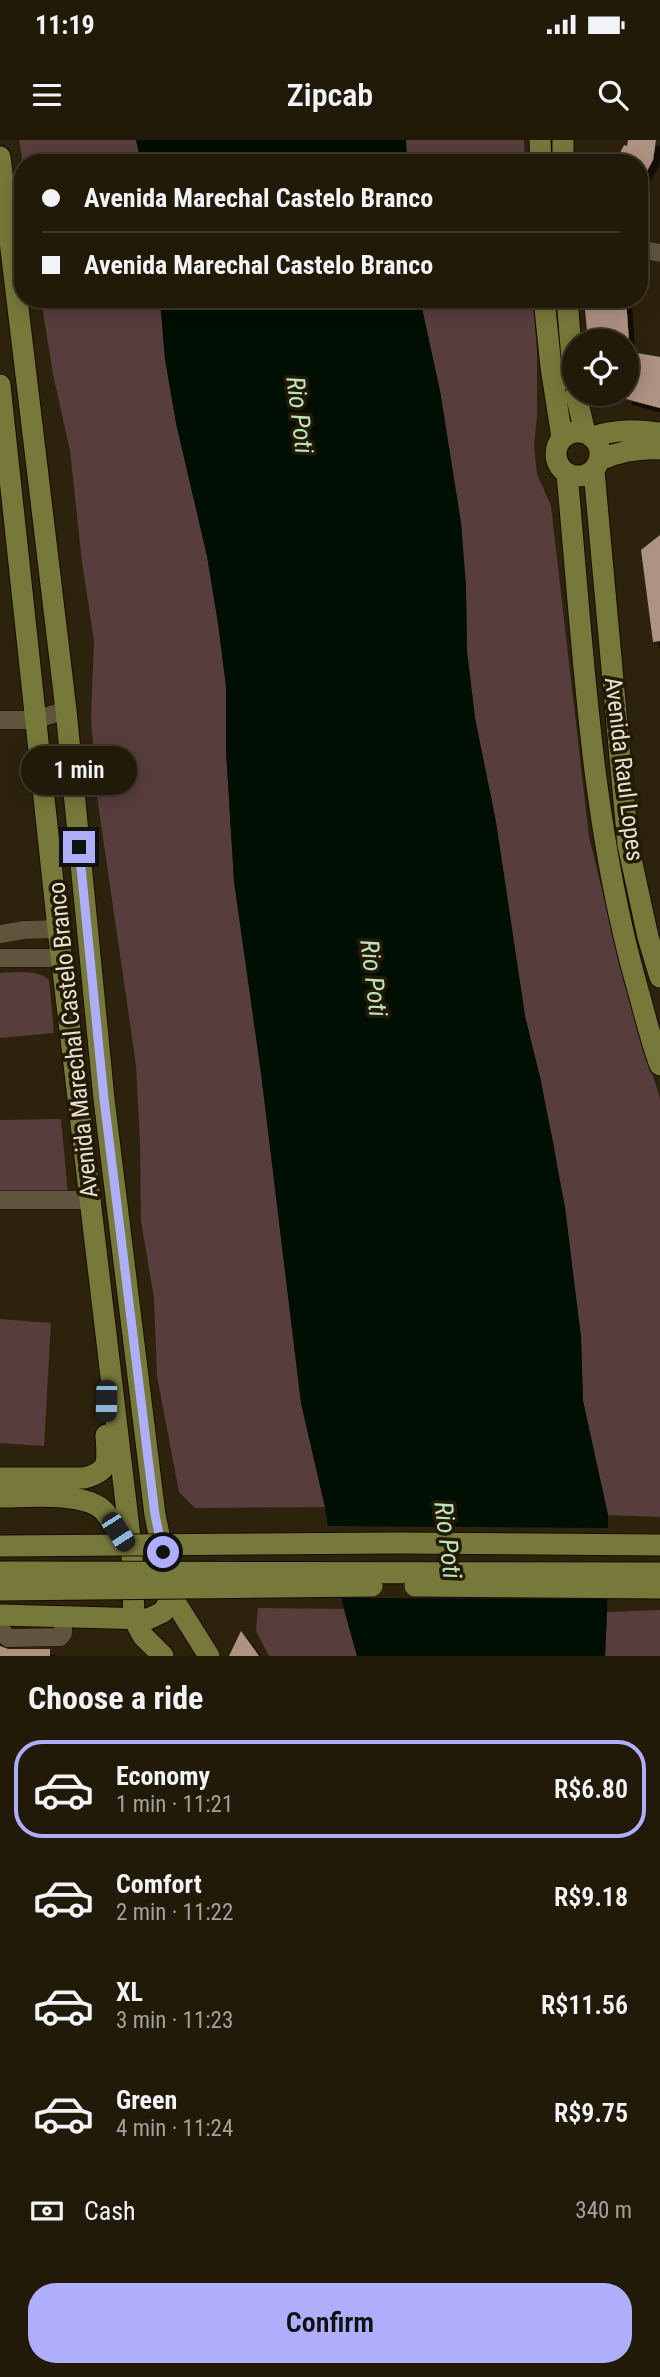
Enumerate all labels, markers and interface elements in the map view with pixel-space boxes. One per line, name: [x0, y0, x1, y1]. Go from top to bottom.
text: 11:19: [35, 10, 95, 40]
icon: menu: [28, 76, 66, 114]
text: Zipcab: [287, 76, 373, 114]
icon: search: [594, 76, 632, 114]
text: Avenida Marechal Castelo Branco: [84, 183, 433, 213]
text: Avenida Marechal Castelo Branco: [84, 250, 433, 280]
map controls: [562, 329, 639, 406]
button: locate: [562, 329, 639, 406]
water label: Rio Poti: [280, 375, 320, 455]
street label: Avenida Raul Lopes: [599, 675, 649, 863]
callout: 1 min: [21, 746, 137, 794]
text: 1 min: [54, 757, 104, 784]
route end: [63, 831, 95, 863]
street label: Avenida Marechal Castelo Branco: [42, 881, 104, 1199]
water label: Rio Poti: [354, 938, 394, 1018]
car: [96, 1380, 117, 1422]
water label: Rio Poti: [428, 1500, 468, 1580]
car: [98, 1509, 139, 1555]
route start: [147, 1536, 179, 1568]
text: Choose a ride: [28, 1679, 203, 1717]
icon: car: [32, 1758, 95, 1821]
text: Economy: [116, 1761, 210, 1791]
text: R$6.80: [554, 1774, 628, 1804]
text: 1 min · 11:21: [116, 1791, 233, 1818]
icon: car: [32, 1866, 95, 1929]
text: Comfort: [116, 1869, 202, 1899]
text: R$9.18: [554, 1882, 628, 1912]
text: 2 min · 11:22: [116, 1899, 233, 1926]
icon: car: [32, 1974, 95, 2037]
text: XL: [116, 1977, 143, 2007]
text: R$11.56: [541, 1990, 628, 2020]
text: 3 min · 11:23: [116, 2007, 233, 2034]
icon: car: [32, 2082, 95, 2145]
text: Green: [116, 2085, 177, 2115]
text: R$9.75: [554, 2098, 628, 2128]
text: 4 min · 11:24: [116, 2115, 233, 2142]
icon: cash: [28, 2192, 66, 2230]
text: Cash: [84, 2196, 136, 2226]
text: 340 m: [575, 2197, 632, 2224]
button: Confirm: [28, 2283, 632, 2363]

